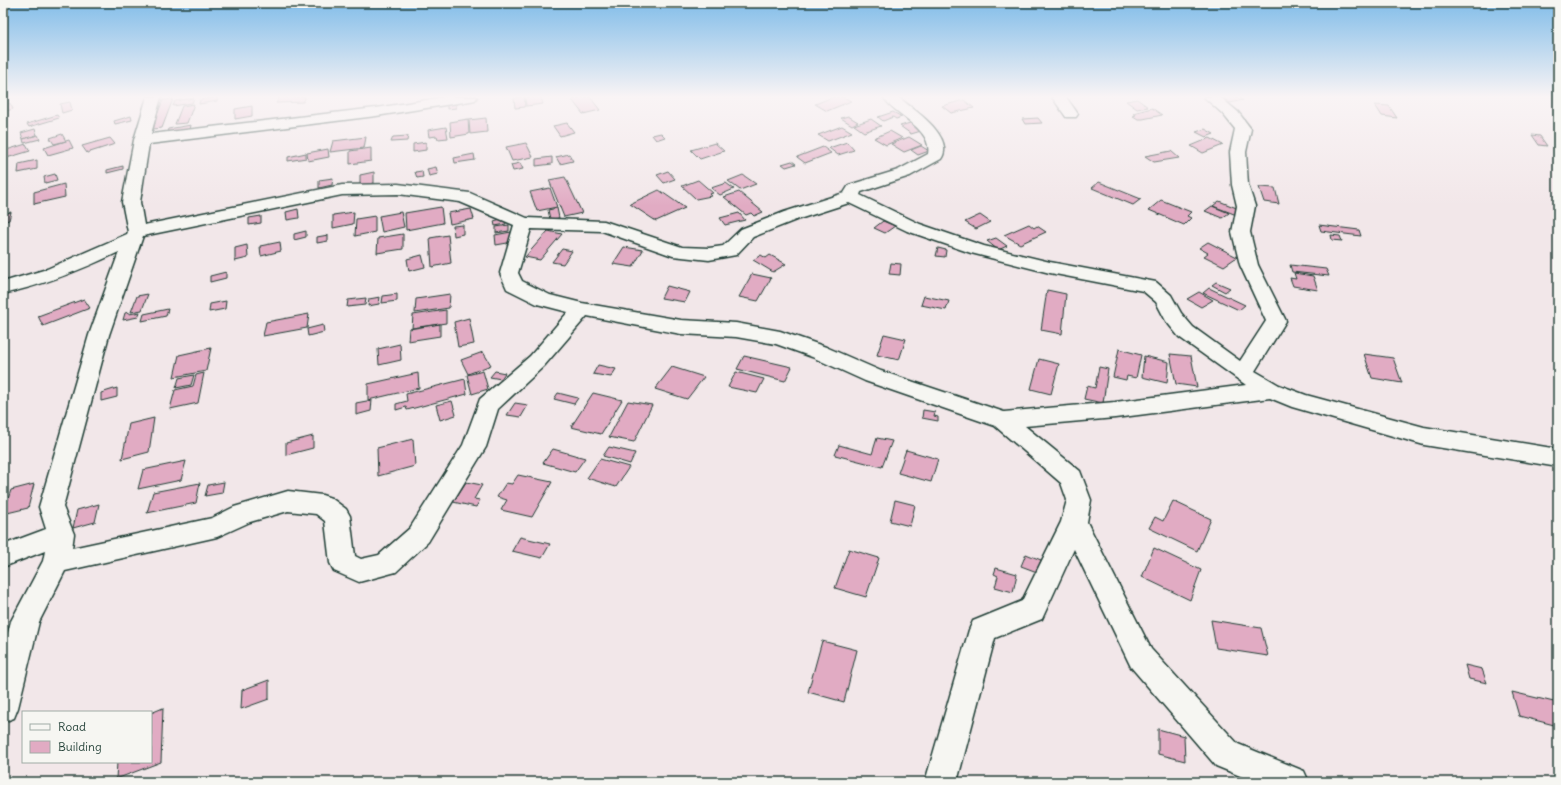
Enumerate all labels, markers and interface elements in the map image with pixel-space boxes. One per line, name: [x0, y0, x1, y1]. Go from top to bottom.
legend: [22, 711, 152, 763]
text: Road: [58, 719, 86, 734]
text: Building: [58, 739, 102, 754]

